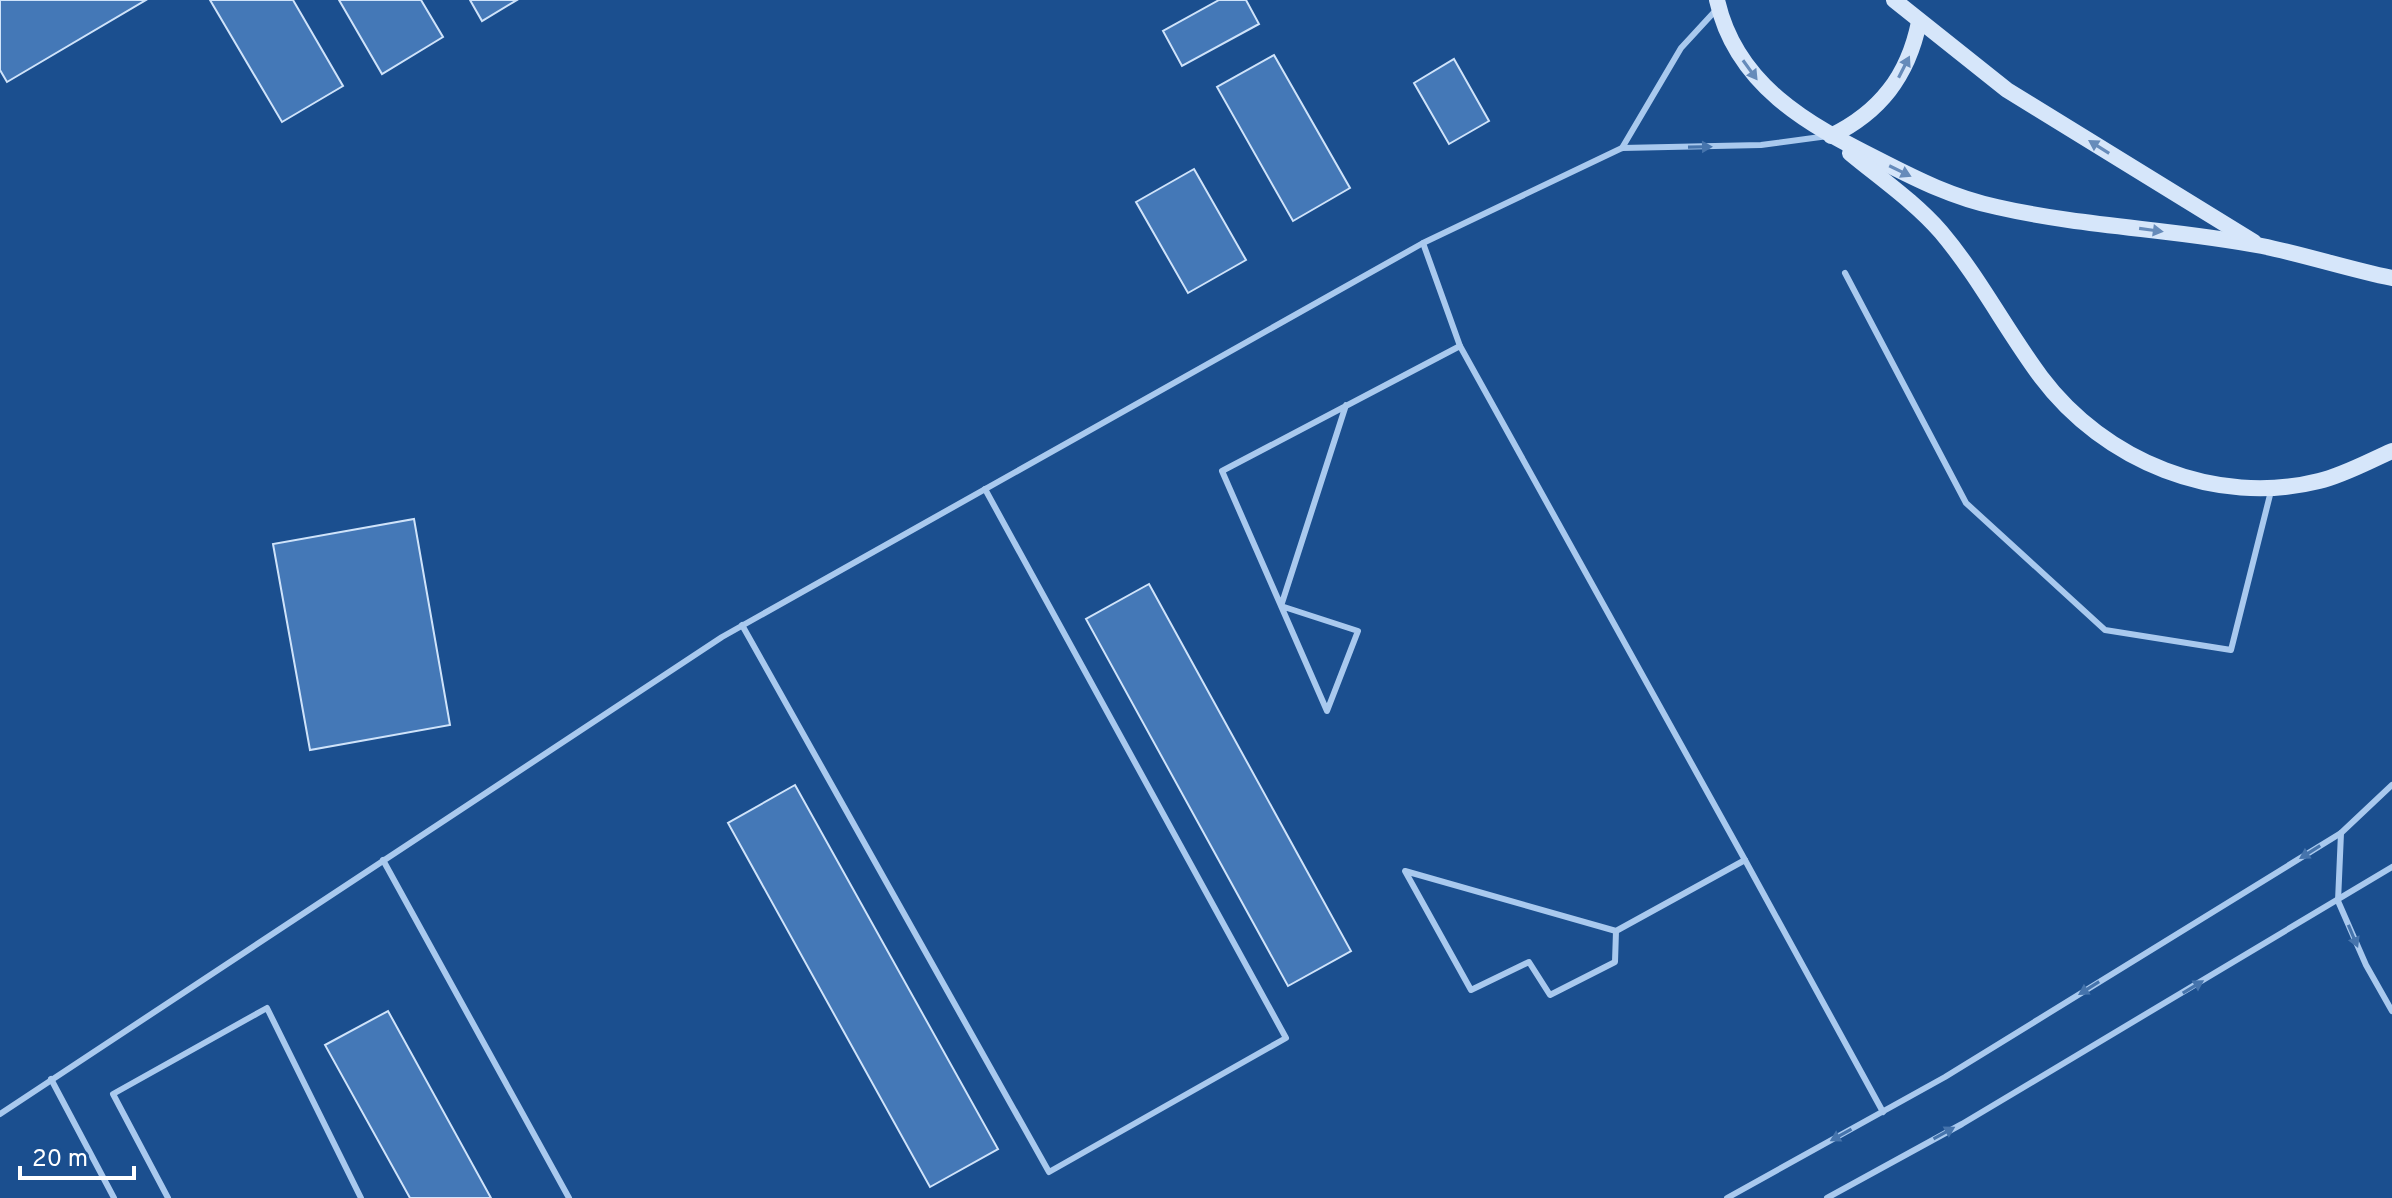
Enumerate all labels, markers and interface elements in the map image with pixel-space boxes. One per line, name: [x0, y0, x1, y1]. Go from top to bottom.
one-way arrow: [1897, 56, 1911, 79]
one-way arrow: [1742, 60, 1758, 80]
one-way arrow: [2089, 139, 2110, 154]
one-way arrow: [1688, 141, 1713, 153]
one-way arrow: [1889, 164, 1912, 178]
one-way arrow: [2139, 224, 2164, 237]
one-way arrow: [2299, 845, 2321, 859]
one-way arrow: [2347, 924, 2360, 948]
one-way arrow: [2182, 980, 2204, 994]
one-way arrow: [2078, 981, 2100, 995]
one-way arrow: [1933, 1126, 1956, 1140]
one-way arrow: [1830, 1128, 1852, 1142]
scale bar: [20, 1130, 134, 1180]
text: 20 m: [32, 1145, 88, 1175]

